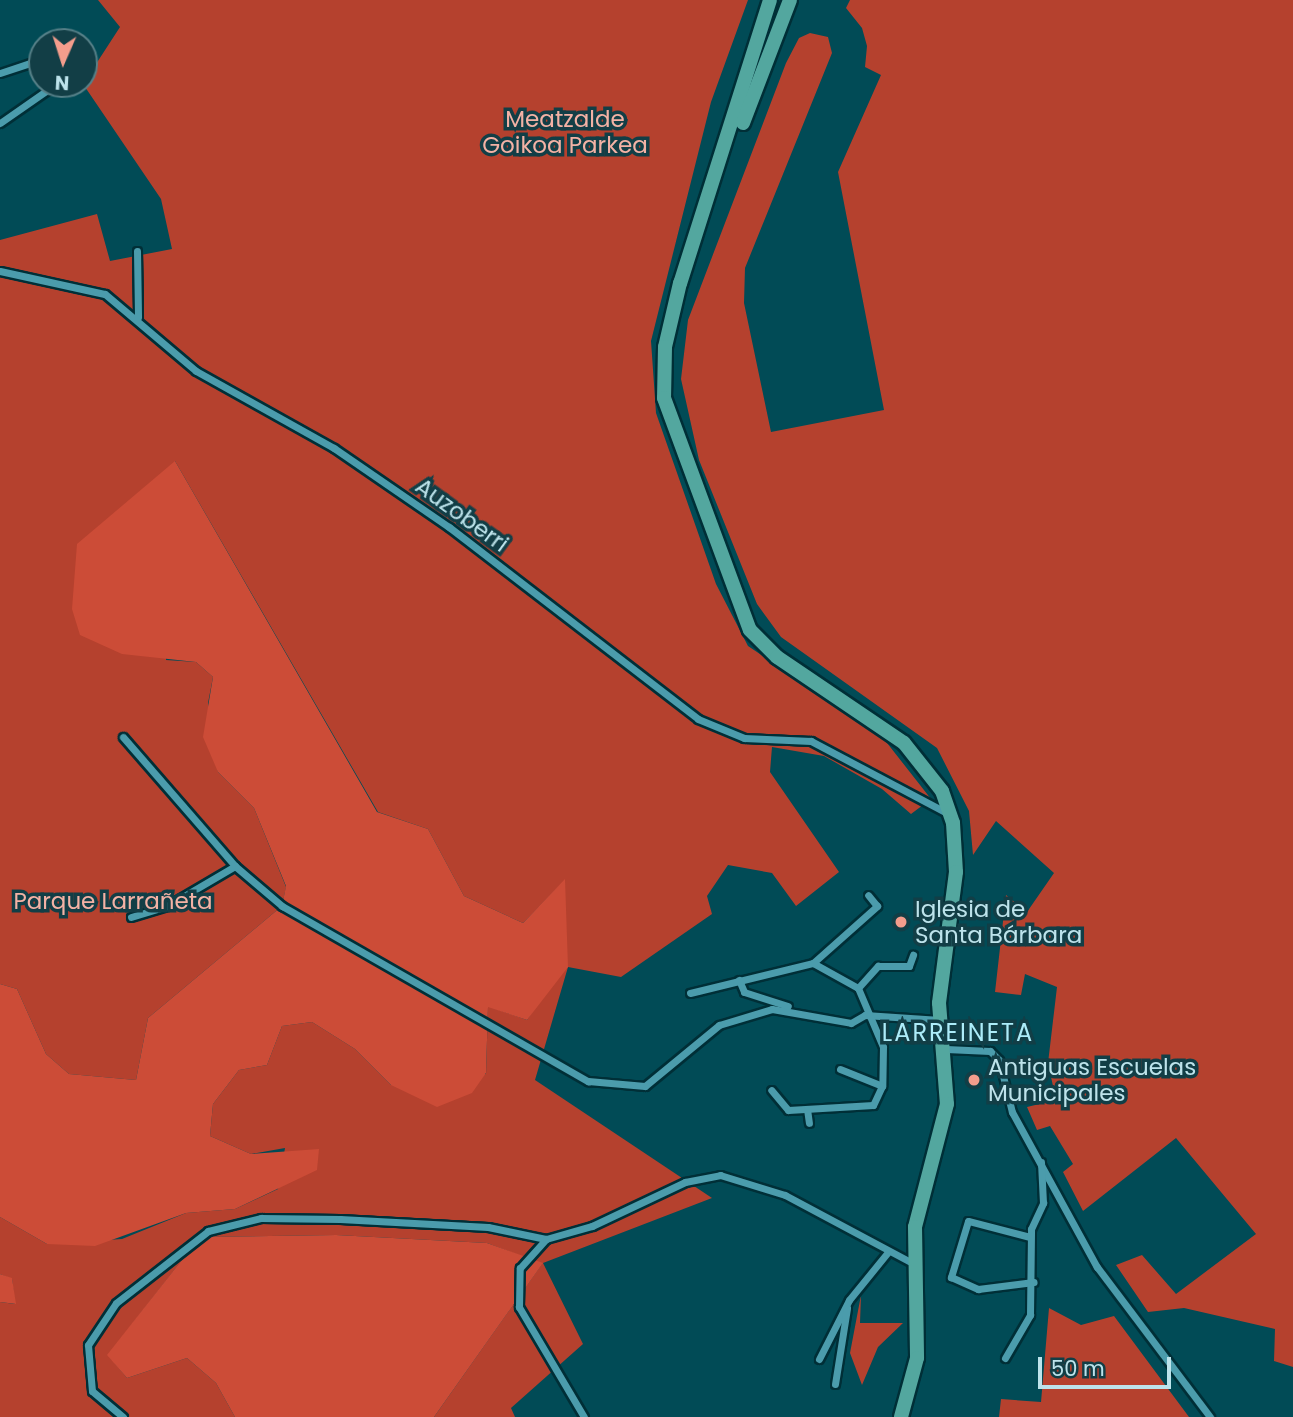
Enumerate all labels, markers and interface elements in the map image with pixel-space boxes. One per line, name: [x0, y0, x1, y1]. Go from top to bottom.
north arrow: [28, 28, 98, 98]
text: N: [54, 69, 70, 96]
park label: Meatzalde Goikoa Parkea: [482, 105, 648, 159]
street label: Auzoberri: [410, 472, 514, 558]
park label: Parque Larrañeta: [13, 887, 213, 915]
place label: Iglesia de Santa Bárbara: [915, 895, 1082, 949]
marker: Iglesia de Santa Bárbara: [893, 914, 909, 930]
district label: LARREINETA: [883, 1019, 1033, 1047]
place label: Antiguas Escuelas Municipales: [988, 1053, 1196, 1107]
marker: Antiguas Escuelas Municipales: [966, 1072, 982, 1088]
scale bar: [1041, 1344, 1174, 1388]
text: 50 m: [1051, 1354, 1105, 1383]

